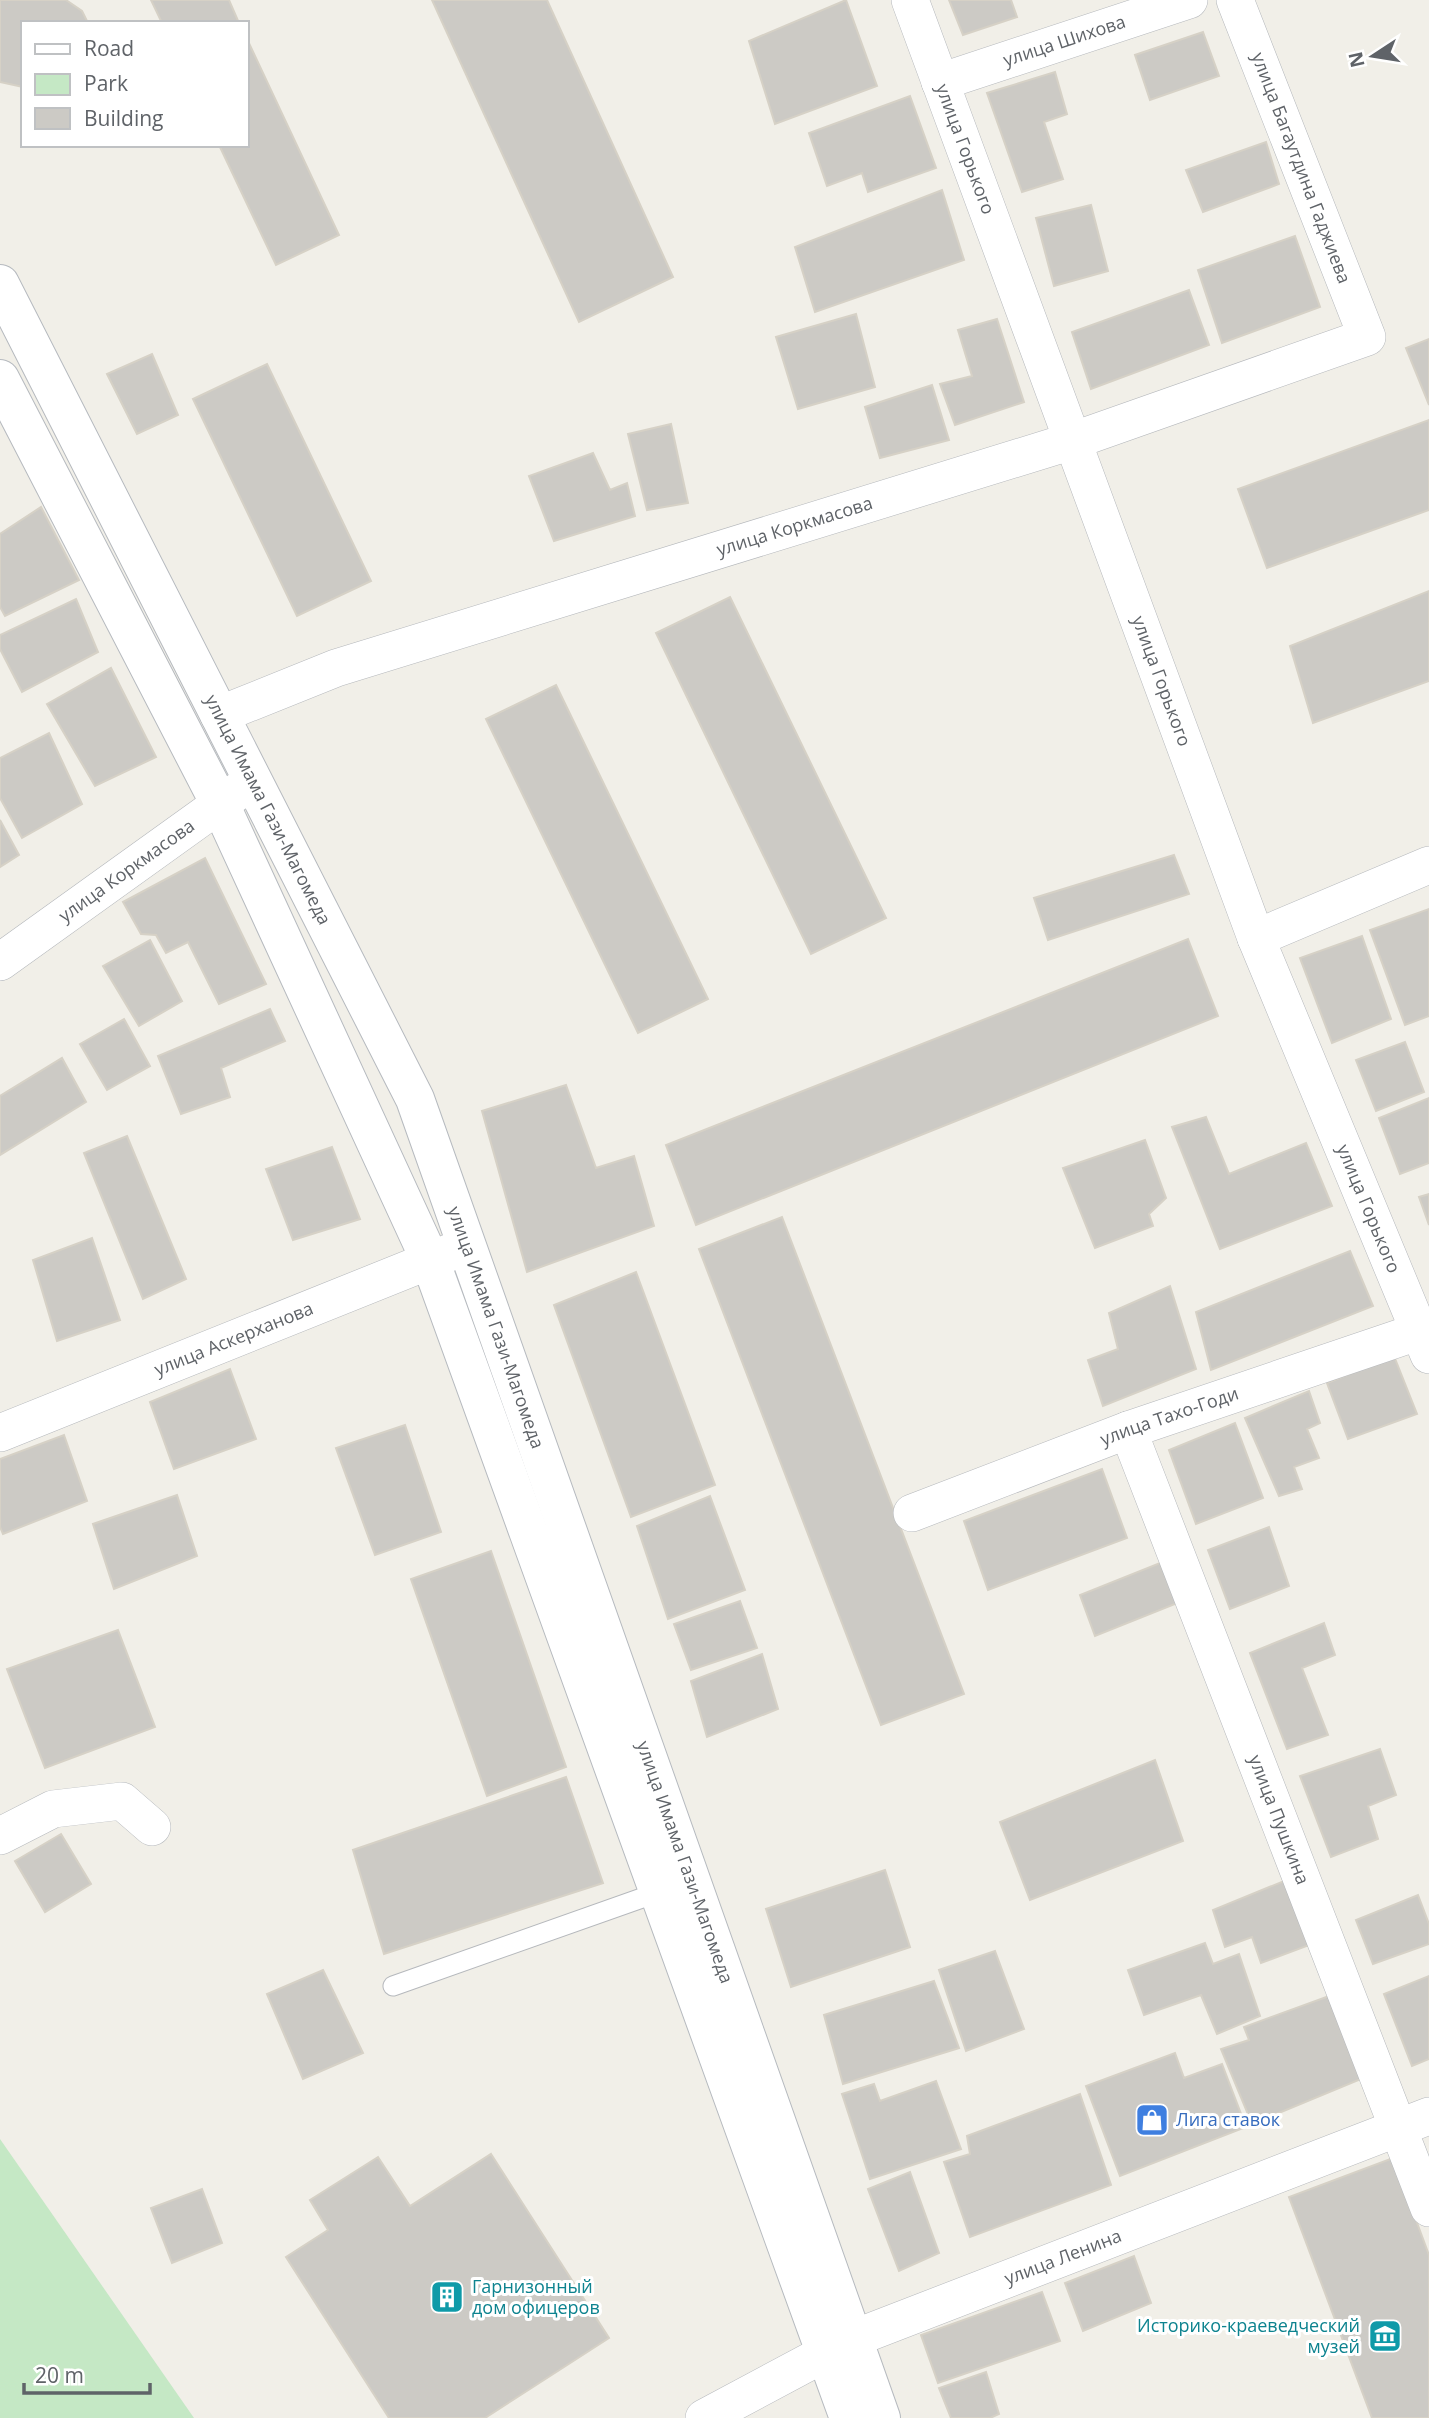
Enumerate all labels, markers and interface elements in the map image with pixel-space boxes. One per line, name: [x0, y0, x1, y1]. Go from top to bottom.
street label: улица Шихова: [1000, 9, 1128, 71]
legend: [21, 21, 248, 147]
north arrow: [1338, 21, 1408, 91]
text: Road: [84, 34, 134, 62]
street label: улица Багаутдина Гаджиева: [1247, 49, 1357, 287]
text: N: [1342, 49, 1371, 70]
text: Park: [84, 69, 128, 97]
street label: улица Горького: [931, 80, 1001, 217]
text: Building: [84, 104, 163, 132]
street label: улица Коркмасова: [713, 490, 875, 561]
street label: улица Горького: [1127, 612, 1197, 749]
street label: улица Имама Гази-Магомеда: [200, 690, 337, 929]
street label: улица Коркмасова: [53, 813, 199, 927]
street label: улица Горького: [1332, 1140, 1407, 1276]
street label: улица Имама Гази-Магомеда: [443, 1203, 551, 1452]
street label: улица Аскерханова: [150, 1296, 317, 1381]
street label: улица Тахо-Годи: [1096, 1380, 1241, 1451]
street label: улица Имама Гази-Магомеда: [632, 1737, 739, 1986]
street label: улица Пушкина: [1244, 1751, 1316, 1888]
shop icon: Лига ставок: [1133, 2101, 1171, 2139]
place label: Лига ставок: [1176, 2107, 1281, 2131]
street label: улица Ленина: [1001, 2223, 1125, 2290]
place label: Гарнизонный дом офицеров: [472, 2274, 600, 2319]
building icon: Гарнизонный дом офицеров: [428, 2278, 466, 2316]
place label: Историко-краеведческий музей: [1137, 2313, 1360, 2358]
museum icon: Историко-краеведческий музей: [1366, 2317, 1404, 2355]
scale bar: [24, 2352, 150, 2396]
text: 20 m: [35, 2361, 84, 2389]

